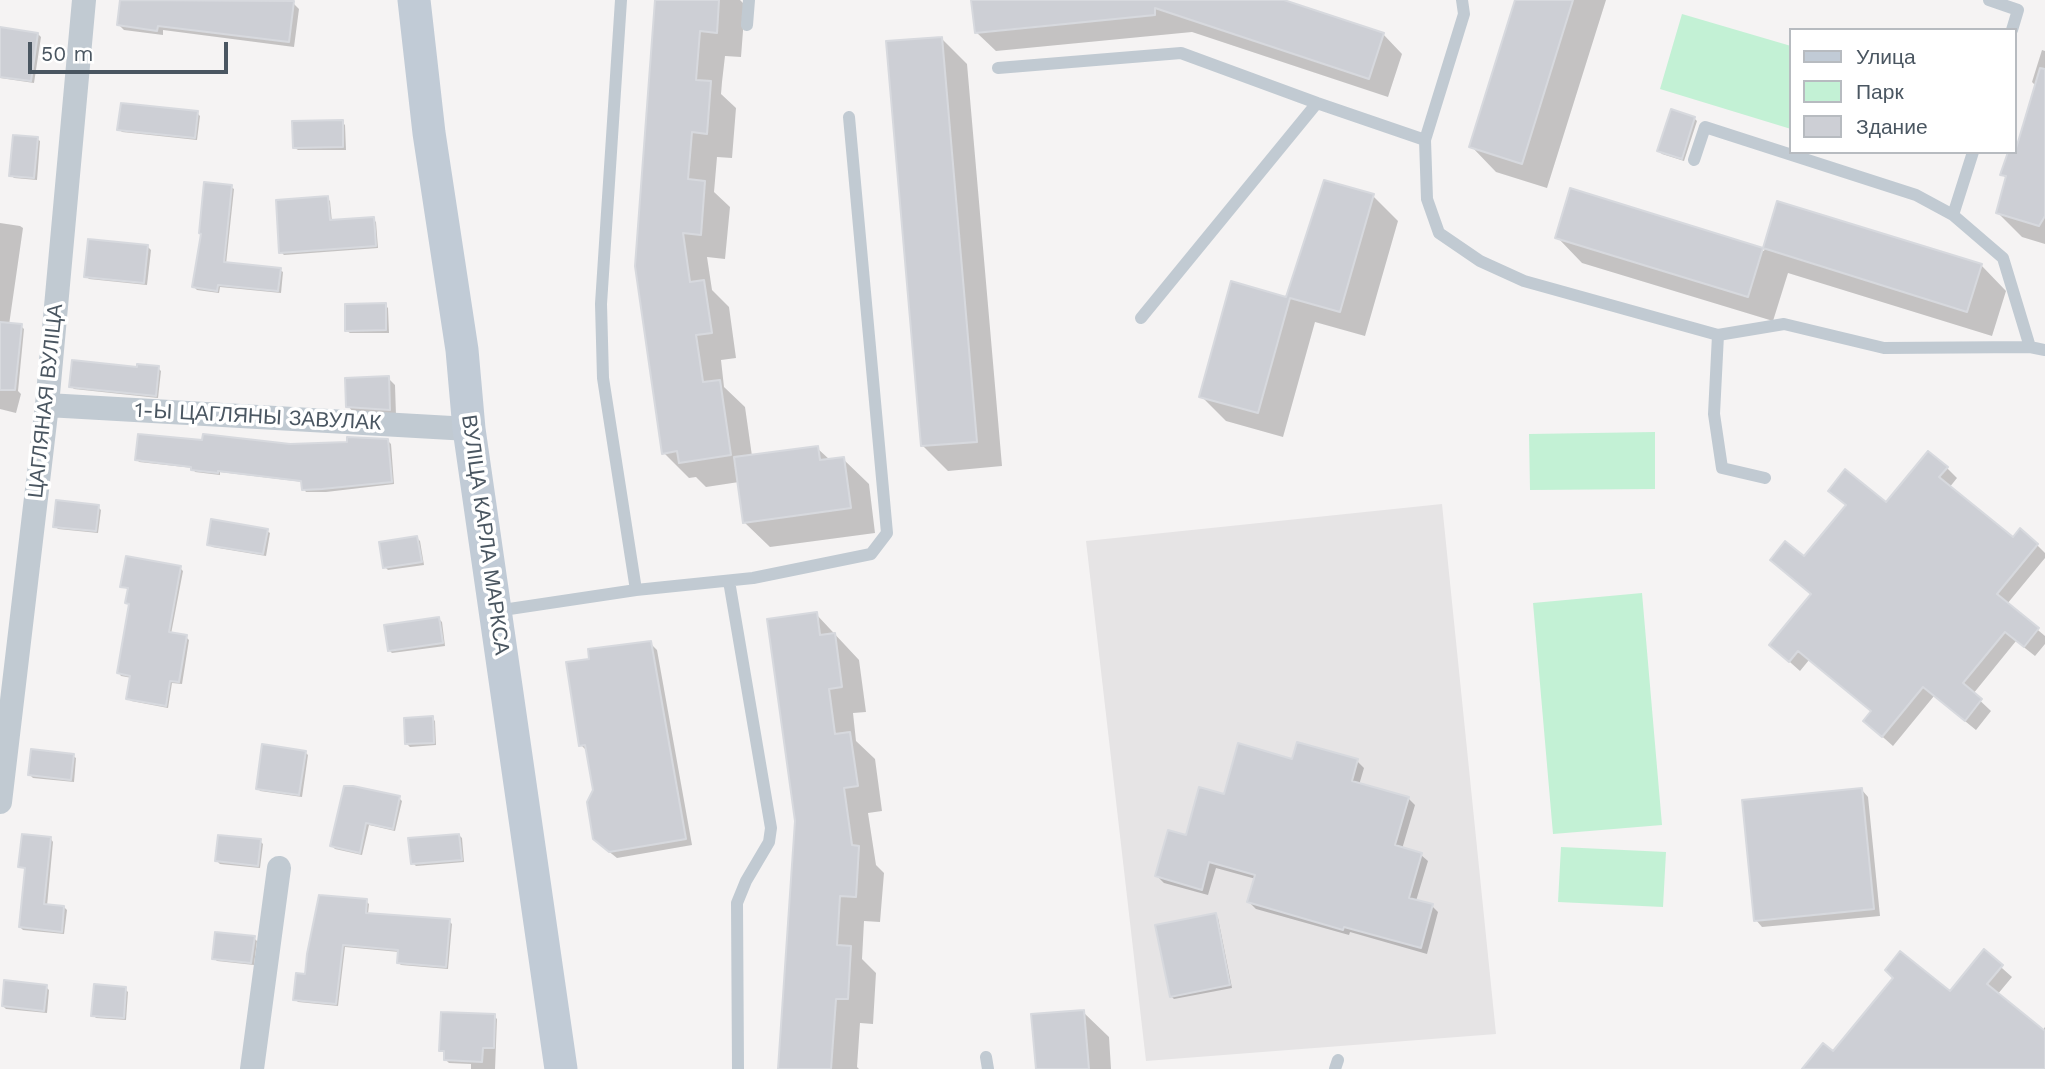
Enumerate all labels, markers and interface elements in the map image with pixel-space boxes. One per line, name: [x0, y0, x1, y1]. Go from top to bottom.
scale bar: [32, 28, 231, 72]
legend: [1790, 28, 2017, 154]
text: 50 m: [41, 41, 93, 66]
text: Улица: [1856, 44, 1916, 69]
text: Парк: [1856, 79, 1904, 104]
text: Здание: [1856, 114, 1928, 139]
street label: ЦАГЛЯНАЯ ВУЛІЦА: [23, 303, 69, 499]
street label: 1-Ы ЦАГЛЯНЫ ЗАВУЛАК: [134, 398, 382, 436]
street label: ВУЛІЦА КАРЛА МАРКСА: [456, 413, 514, 657]

